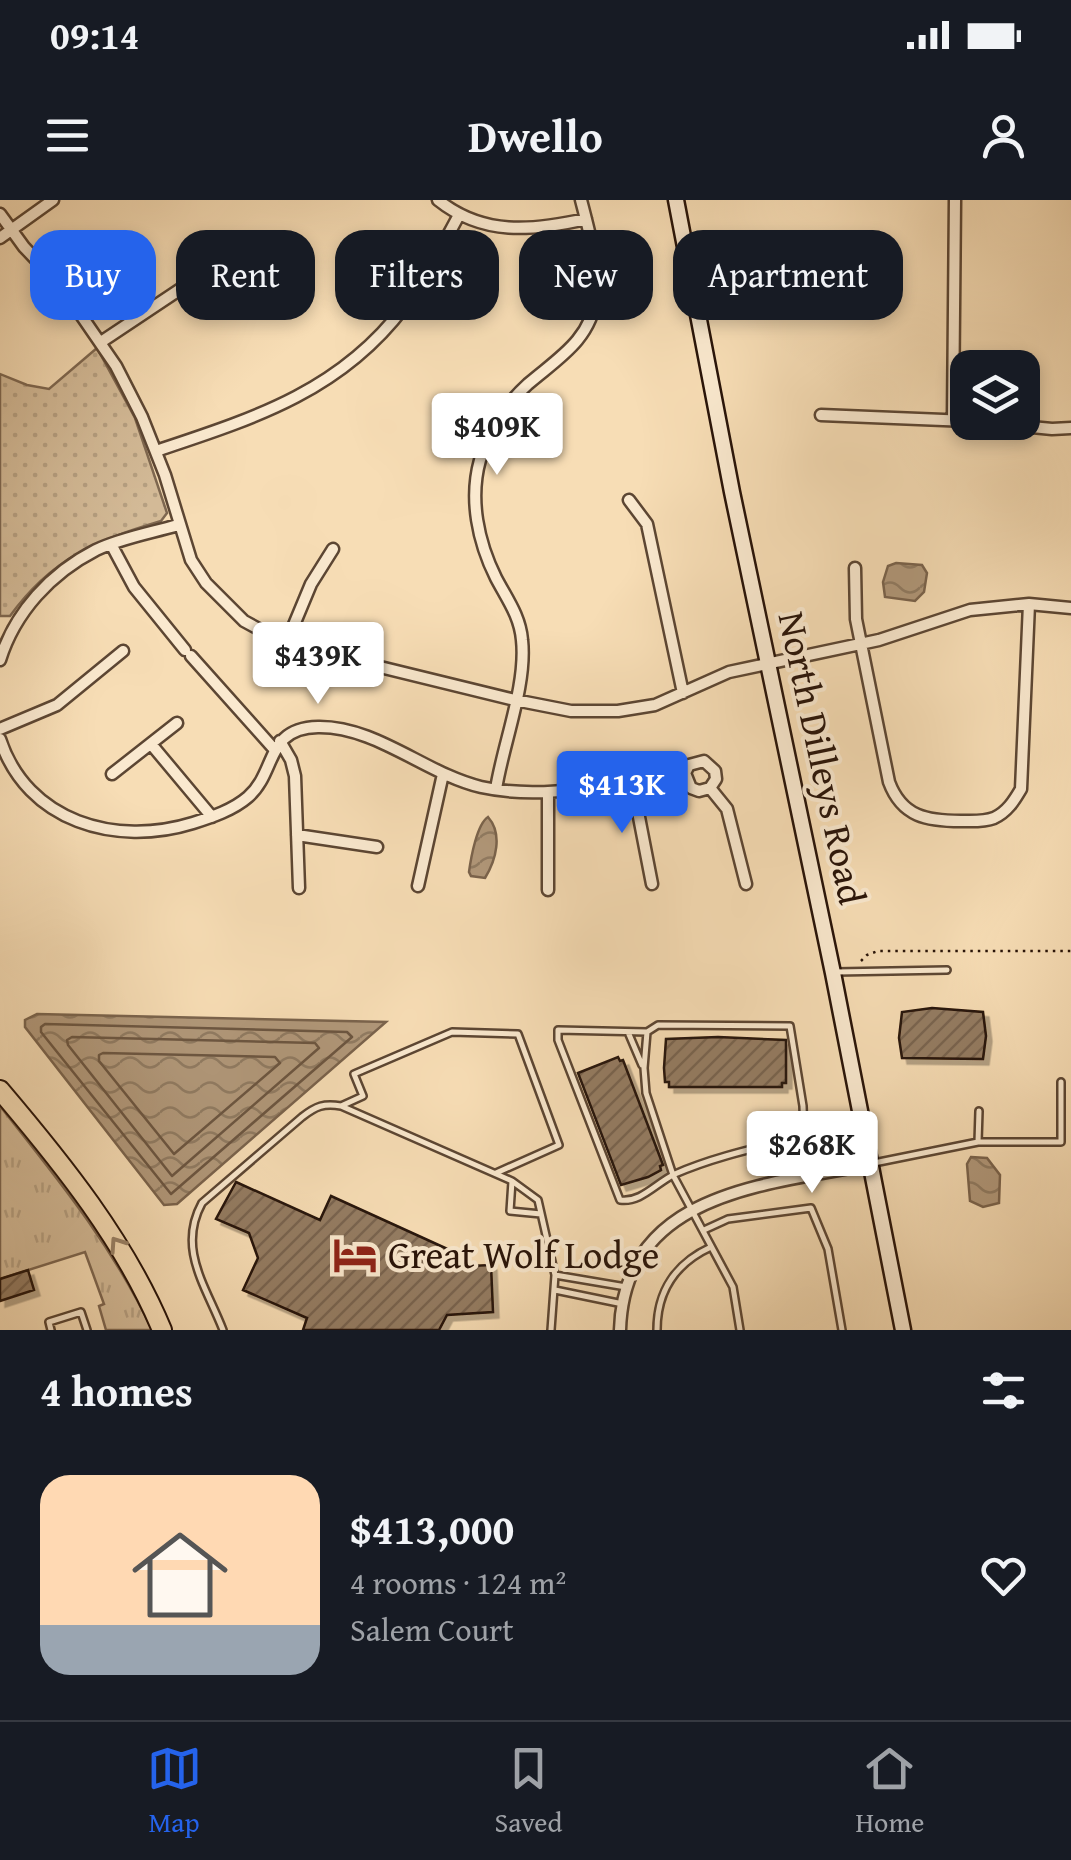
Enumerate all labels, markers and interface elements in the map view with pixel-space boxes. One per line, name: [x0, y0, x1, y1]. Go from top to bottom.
text: 09:14: [50, 7, 140, 63]
text: Dwello: [468, 103, 603, 168]
icon: menu: [40, 108, 95, 163]
icon: person: [976, 108, 1031, 163]
chip: Buy: [30, 230, 156, 320]
chip: Rent: [176, 230, 315, 320]
chip: Filters: [335, 230, 499, 320]
chip: New: [519, 230, 653, 320]
chip: Apartment: [673, 230, 903, 320]
map controls: [950, 350, 1040, 440]
button: layers: [950, 350, 1040, 440]
pin: $409K: [427, 393, 567, 478]
text: $409K: [454, 402, 540, 449]
street label: North Dilleys Road: [765, 606, 881, 910]
pin: $439K: [248, 622, 388, 707]
text: $439K: [275, 631, 361, 678]
pin: $413K: [552, 751, 692, 836]
text: $413K: [579, 760, 665, 807]
pin: $268K: [742, 1111, 882, 1196]
text: $268K: [769, 1120, 855, 1167]
place label: Great Wolf Lodge: [388, 1226, 659, 1282]
hotel icon: Great Wolf Lodge: [331, 1231, 379, 1279]
one-way arrow: [110, 1237, 129, 1255]
text: 4 homes: [40, 1360, 193, 1421]
icon: filters: [976, 1363, 1031, 1418]
text: $413,000: [350, 1498, 514, 1559]
icon: home: [120, 1515, 240, 1635]
icon: heart: [976, 1548, 1031, 1603]
text: 4 rooms · 124 m²: [350, 1559, 566, 1606]
text: Salem Court: [350, 1606, 513, 1653]
tab: Map: [147, 1741, 202, 1842]
tab: Saved: [495, 1741, 562, 1842]
tab: Home: [856, 1741, 924, 1842]

